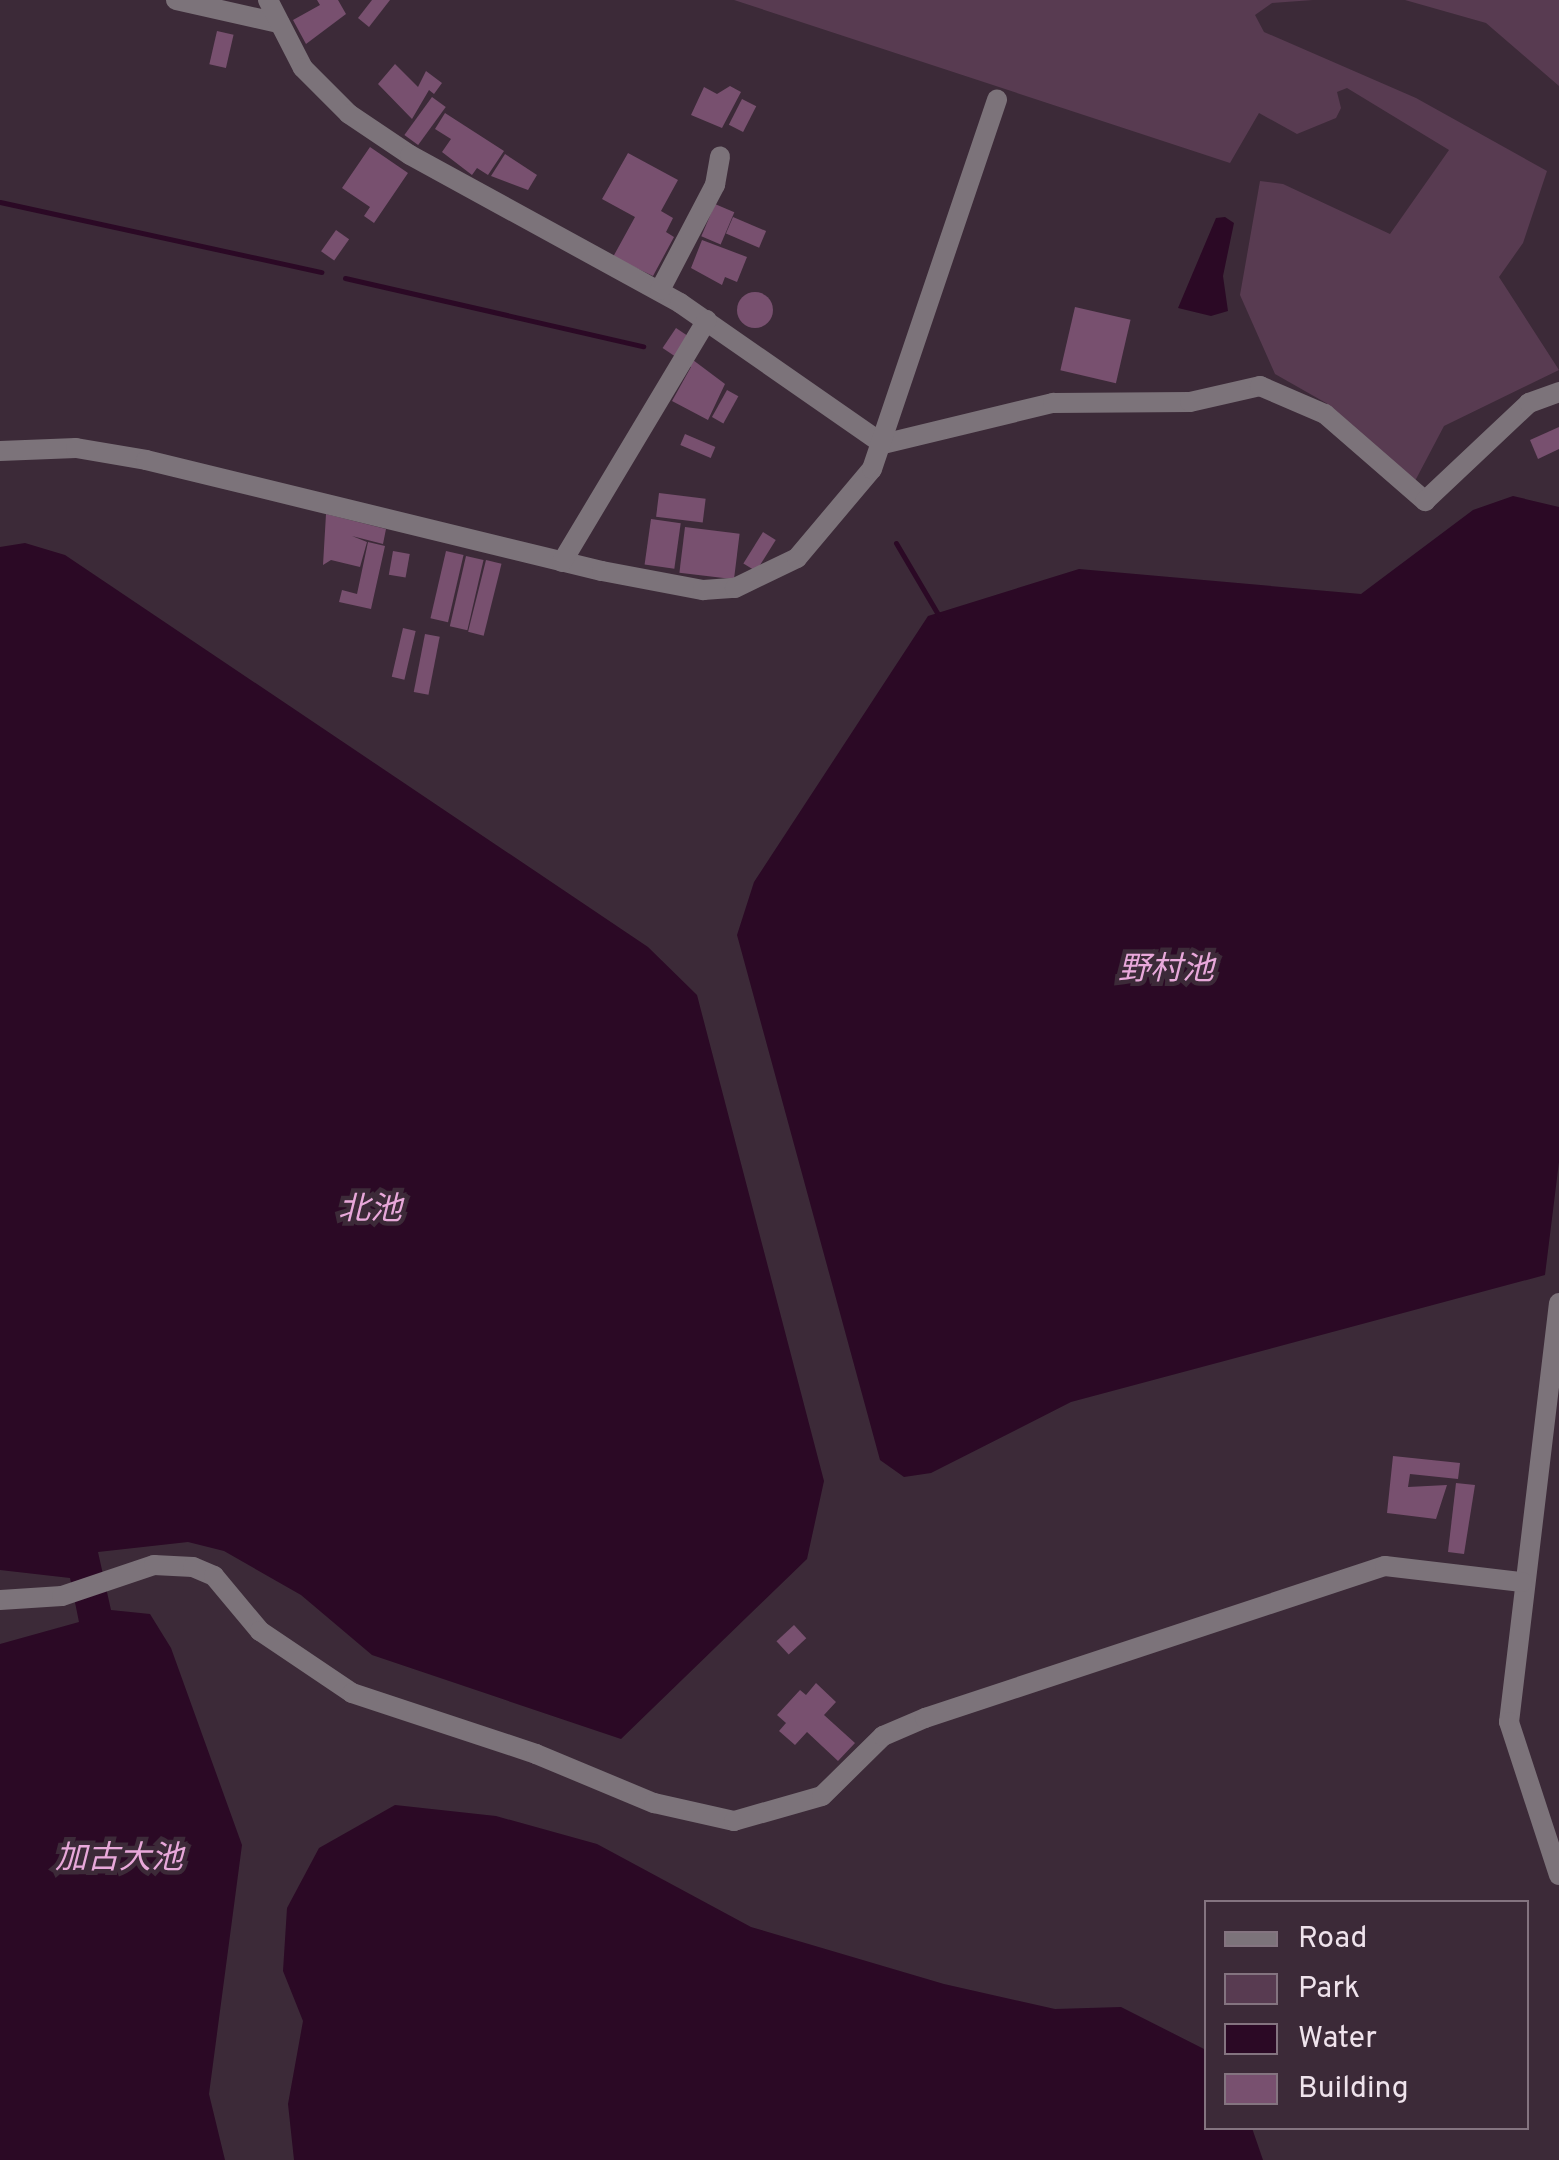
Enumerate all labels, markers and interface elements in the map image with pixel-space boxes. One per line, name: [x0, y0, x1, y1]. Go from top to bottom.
water label: 野村池: [1118, 952, 1214, 990]
water label: 北池: [338, 1192, 402, 1230]
water label: 加古大池: [55, 1841, 183, 1879]
legend: [1204, 1900, 1529, 2130]
text: Road: [1298, 1921, 1367, 1958]
text: Park: [1298, 1971, 1360, 2008]
text: Water: [1298, 2021, 1377, 2058]
text: Building: [1298, 2071, 1409, 2108]

